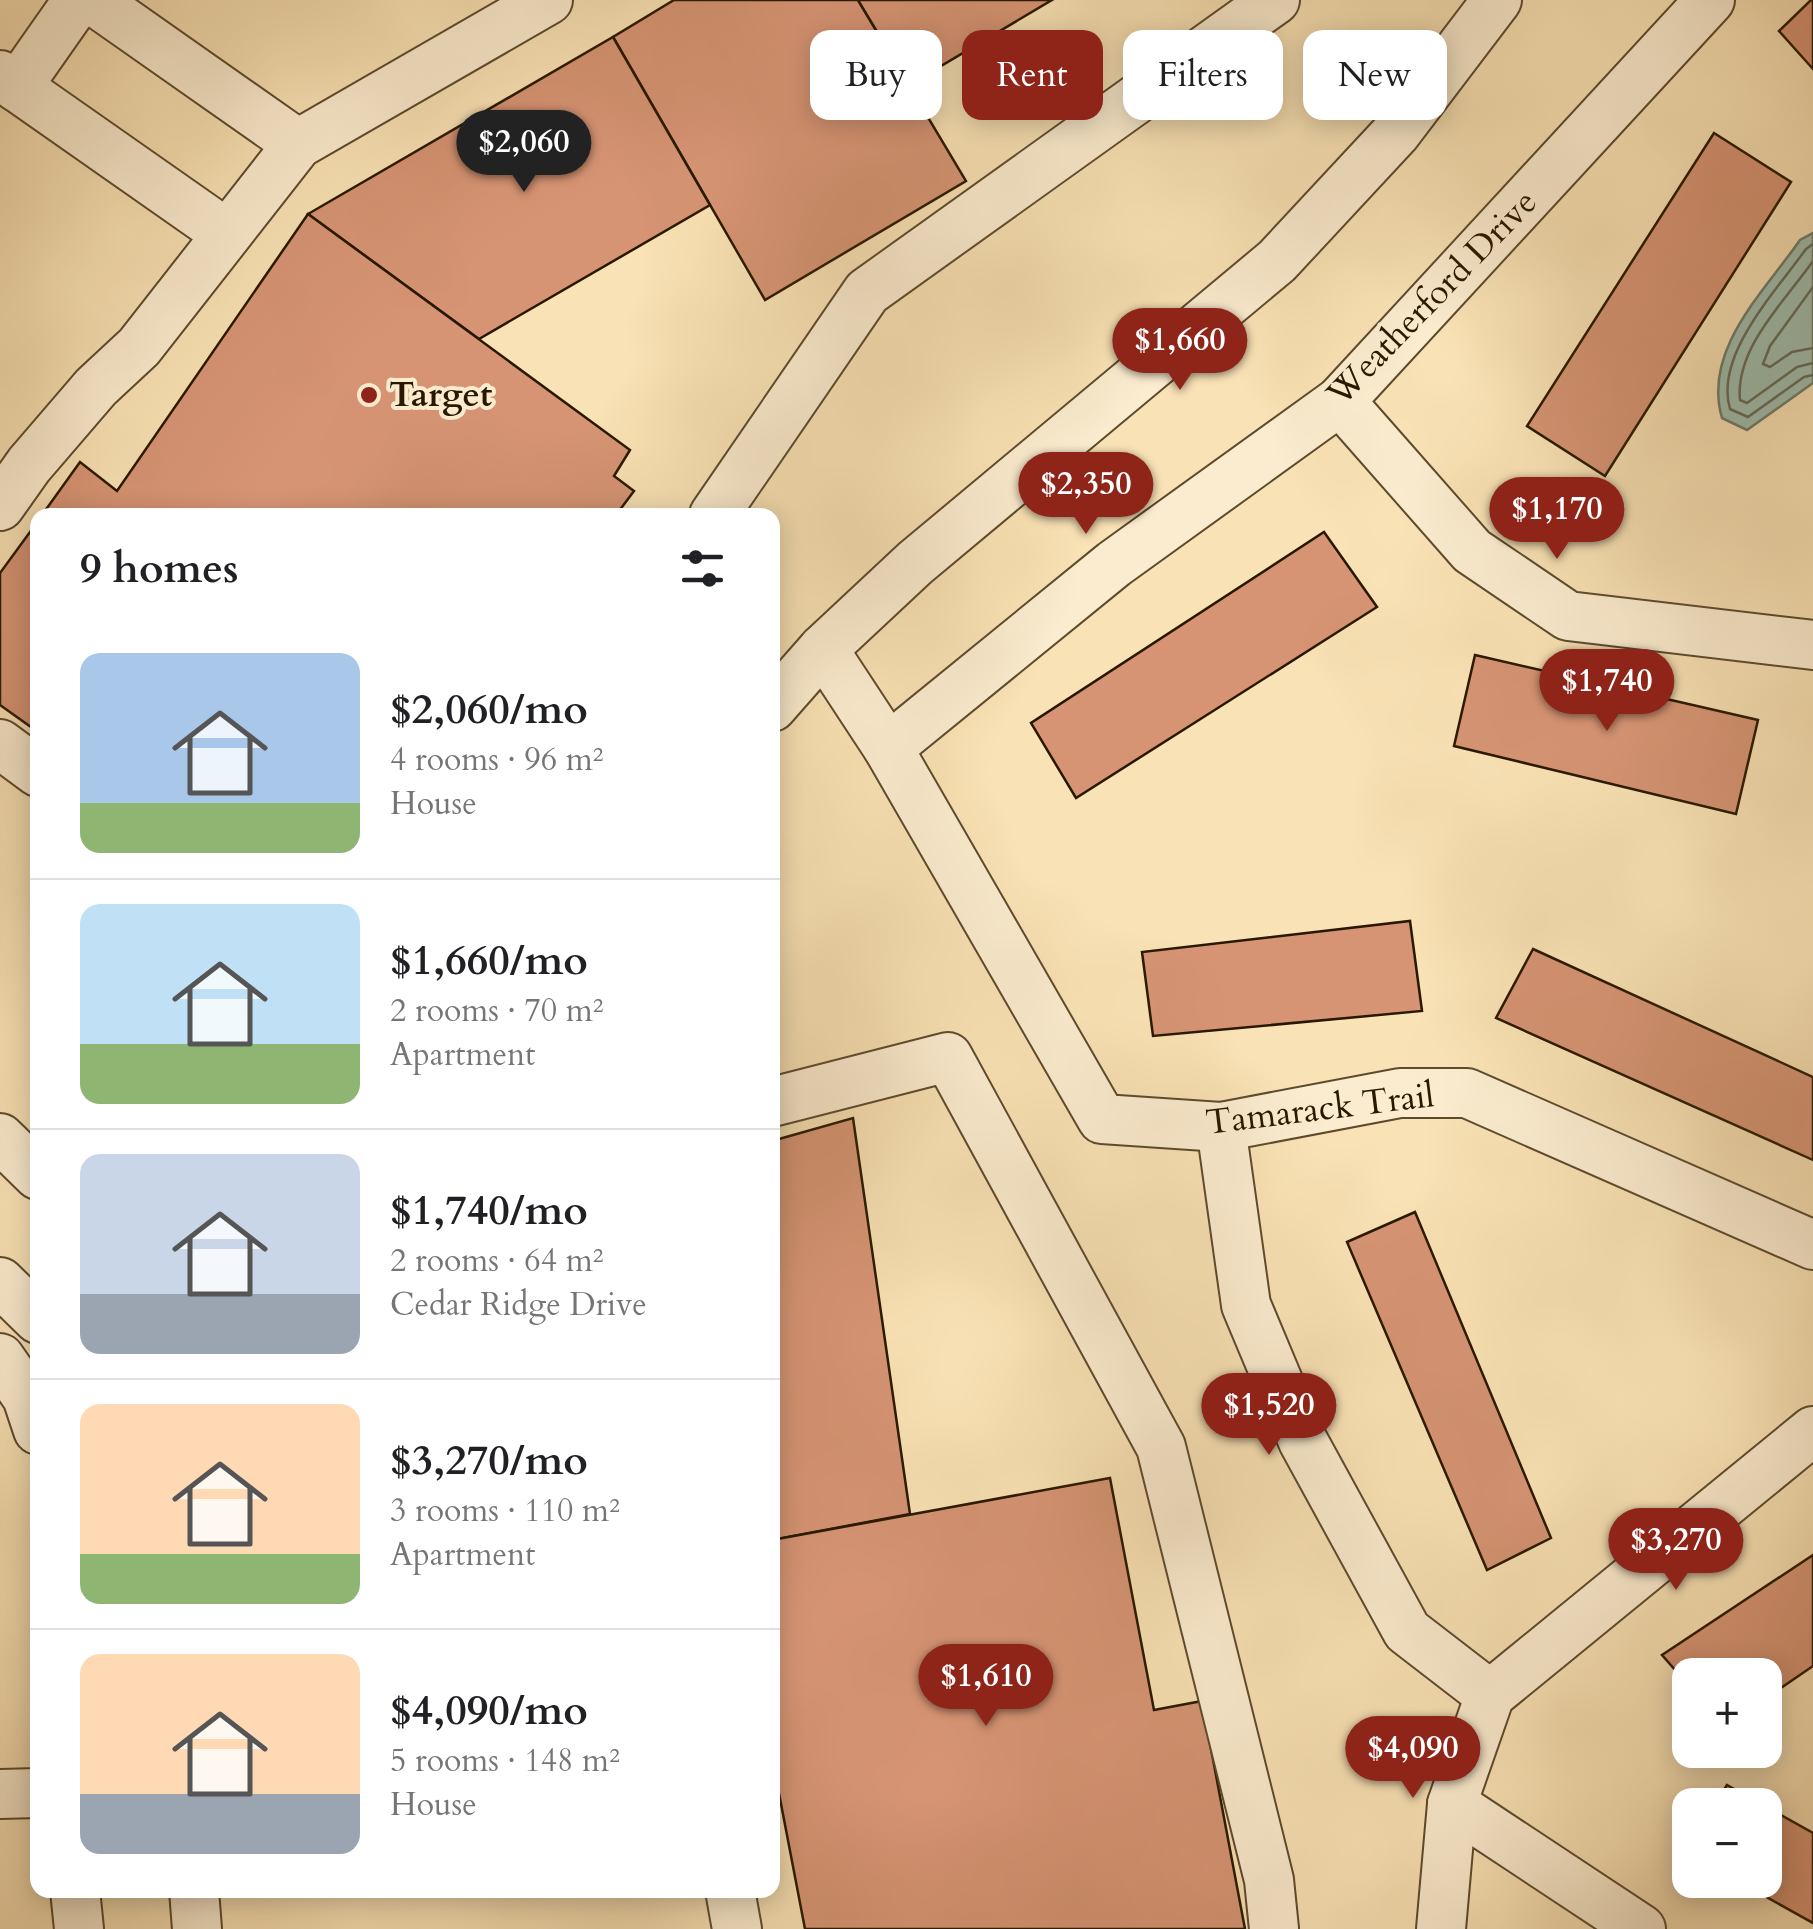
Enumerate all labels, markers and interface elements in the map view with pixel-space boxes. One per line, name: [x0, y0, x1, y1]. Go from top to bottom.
chip: Buy: [810, 30, 942, 120]
chip: Rent: [962, 30, 1103, 120]
chip: Filters: [1123, 30, 1283, 120]
chip: New: [1303, 30, 1447, 120]
pin: $2,060: [443, 110, 605, 195]
text: $2,060: [478, 120, 570, 164]
street label: Weatherford Drive: [1316, 179, 1548, 417]
pin: $1,660: [1099, 308, 1261, 393]
text: $1,660: [1134, 318, 1226, 362]
place label: Target: [389, 371, 492, 419]
marker: Target: [358, 384, 380, 406]
pin: $2,350: [1005, 452, 1167, 537]
text: $2,350: [1040, 462, 1132, 506]
pin: $1,170: [1476, 477, 1638, 562]
text: $1,170: [1511, 487, 1603, 531]
text: 9 homes: [80, 540, 238, 597]
icon: filters: [675, 541, 730, 596]
pin: $1,740: [1526, 649, 1688, 734]
text: $1,740: [1561, 659, 1653, 703]
text: $2,060/mo: [390, 681, 588, 738]
icon: home: [160, 693, 280, 813]
text: 4 rooms · 96 m²: [390, 738, 603, 782]
text: House: [390, 782, 477, 826]
text: $1,660/mo: [390, 932, 588, 989]
icon: home: [160, 944, 280, 1064]
text: 2 rooms · 70 m²: [390, 989, 603, 1033]
text: Apartment: [390, 1033, 535, 1077]
street label: Tamarack Trail: [1203, 1071, 1437, 1147]
text: $1,740/mo: [390, 1182, 588, 1239]
icon: home: [160, 1194, 280, 1314]
text: 2 rooms · 64 m²: [390, 1239, 603, 1283]
text: Cedar Ridge Drive: [390, 1283, 647, 1327]
pin: $1,520: [1188, 1373, 1350, 1458]
text: $1,520: [1223, 1383, 1315, 1427]
text: $3,270/mo: [390, 1432, 588, 1489]
icon: home: [160, 1444, 280, 1564]
text: 3 rooms · 110 m²: [390, 1489, 620, 1533]
pin: $3,270: [1595, 1508, 1757, 1593]
text: $3,270: [1630, 1518, 1722, 1562]
text: Apartment: [390, 1533, 535, 1577]
pin: $1,610: [905, 1644, 1067, 1729]
text: $1,610: [940, 1654, 1032, 1698]
map controls: [1672, 1658, 1782, 1898]
button: +: [1672, 1658, 1782, 1768]
text: $4,090/mo: [390, 1682, 588, 1739]
icon: home: [160, 1694, 280, 1814]
pin: $4,090: [1332, 1716, 1494, 1801]
text: $4,090: [1367, 1726, 1459, 1770]
text: 5 rooms · 148 m²: [390, 1739, 620, 1783]
text: House: [390, 1783, 477, 1827]
button: −: [1672, 1788, 1782, 1898]

